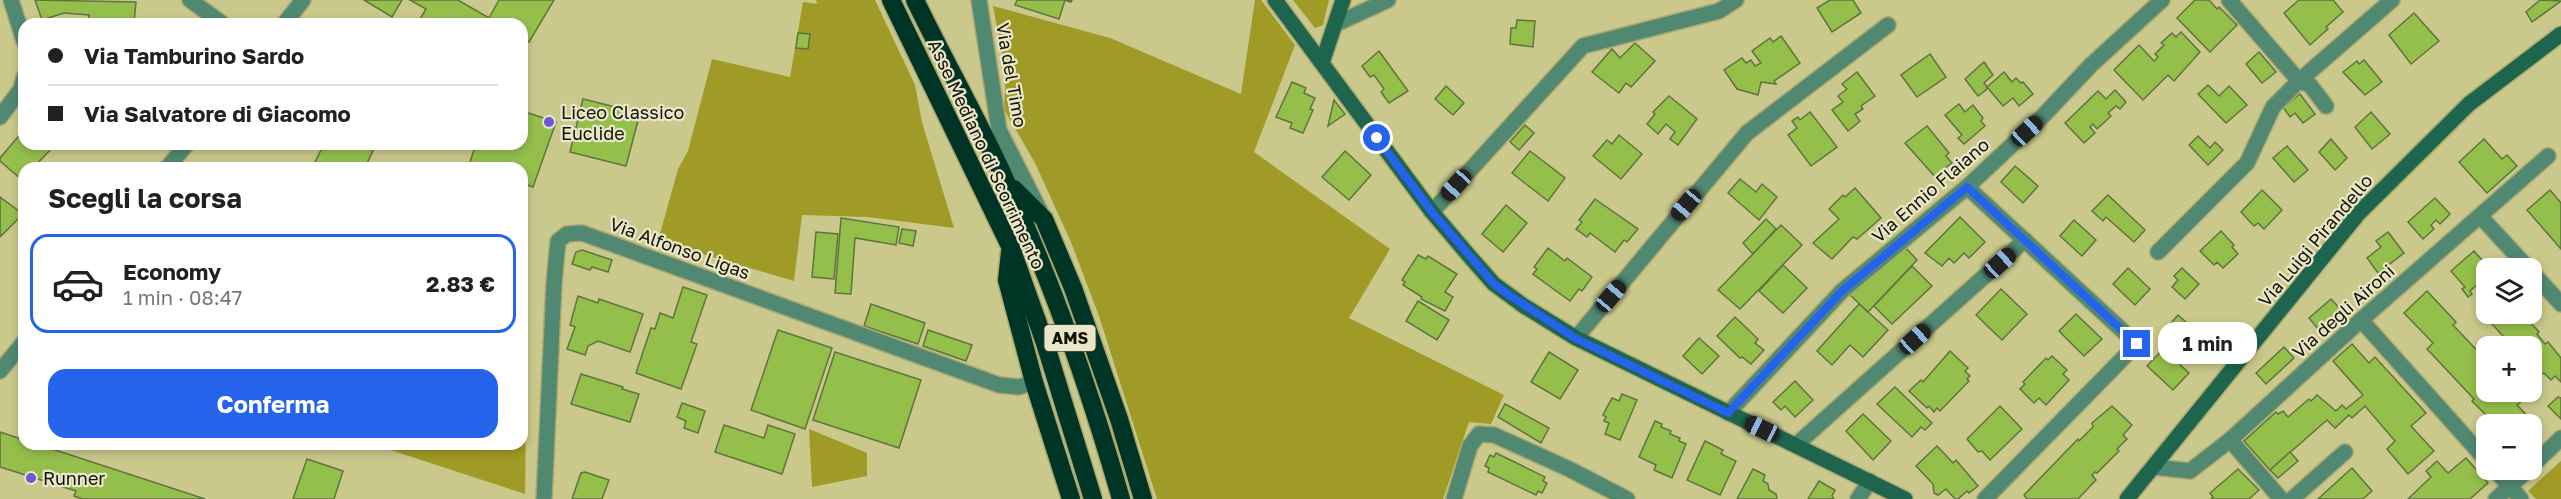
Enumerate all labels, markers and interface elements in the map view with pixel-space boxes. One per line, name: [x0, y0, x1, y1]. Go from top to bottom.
street label: Via del Timo: [992, 21, 1032, 129]
street label: Asse Mediano di Scorrimento: [924, 36, 1050, 272]
text: Via Tamburino Sardo: [84, 42, 304, 69]
text: Via Salvatore di Giacomo: [84, 100, 351, 127]
place label: Liceo Classico Euclide: [561, 101, 684, 144]
car: [2008, 112, 2046, 150]
marker: Liceo Classico Euclide: [542, 115, 556, 129]
route start: [1363, 124, 1390, 151]
street label: Via Ennio Flaiano: [1867, 133, 1993, 247]
car: [1437, 166, 1475, 204]
street label: Via Luigi Pirandello: [2253, 169, 2377, 311]
text: Scegli la corsa: [48, 182, 242, 214]
car: [1668, 185, 1704, 225]
street label: Via Alfonso Ligas: [607, 212, 753, 284]
car: [1981, 244, 2019, 282]
icon: car: [51, 257, 105, 311]
text: Economy: [123, 258, 221, 285]
map controls: [2476, 258, 2542, 480]
button: layers: [2476, 258, 2542, 324]
street label: Via degli Aironi: [2287, 259, 2399, 363]
text: 2.83 €: [426, 270, 495, 297]
car: [1593, 276, 1629, 316]
text: 1 min · 08:47: [123, 285, 242, 309]
car: [1896, 320, 1934, 358]
callout: 1 min: [2158, 323, 2257, 365]
road number: AMS: [1044, 325, 1096, 351]
route end: [2123, 330, 2150, 357]
text: 1 min: [2182, 331, 2233, 355]
button: +: [2476, 336, 2542, 402]
button: Conferma: [48, 369, 498, 438]
car: [1742, 413, 1782, 445]
button: −: [2476, 414, 2542, 480]
place label: Runner: [43, 467, 105, 489]
marker: Runner: [24, 471, 38, 485]

